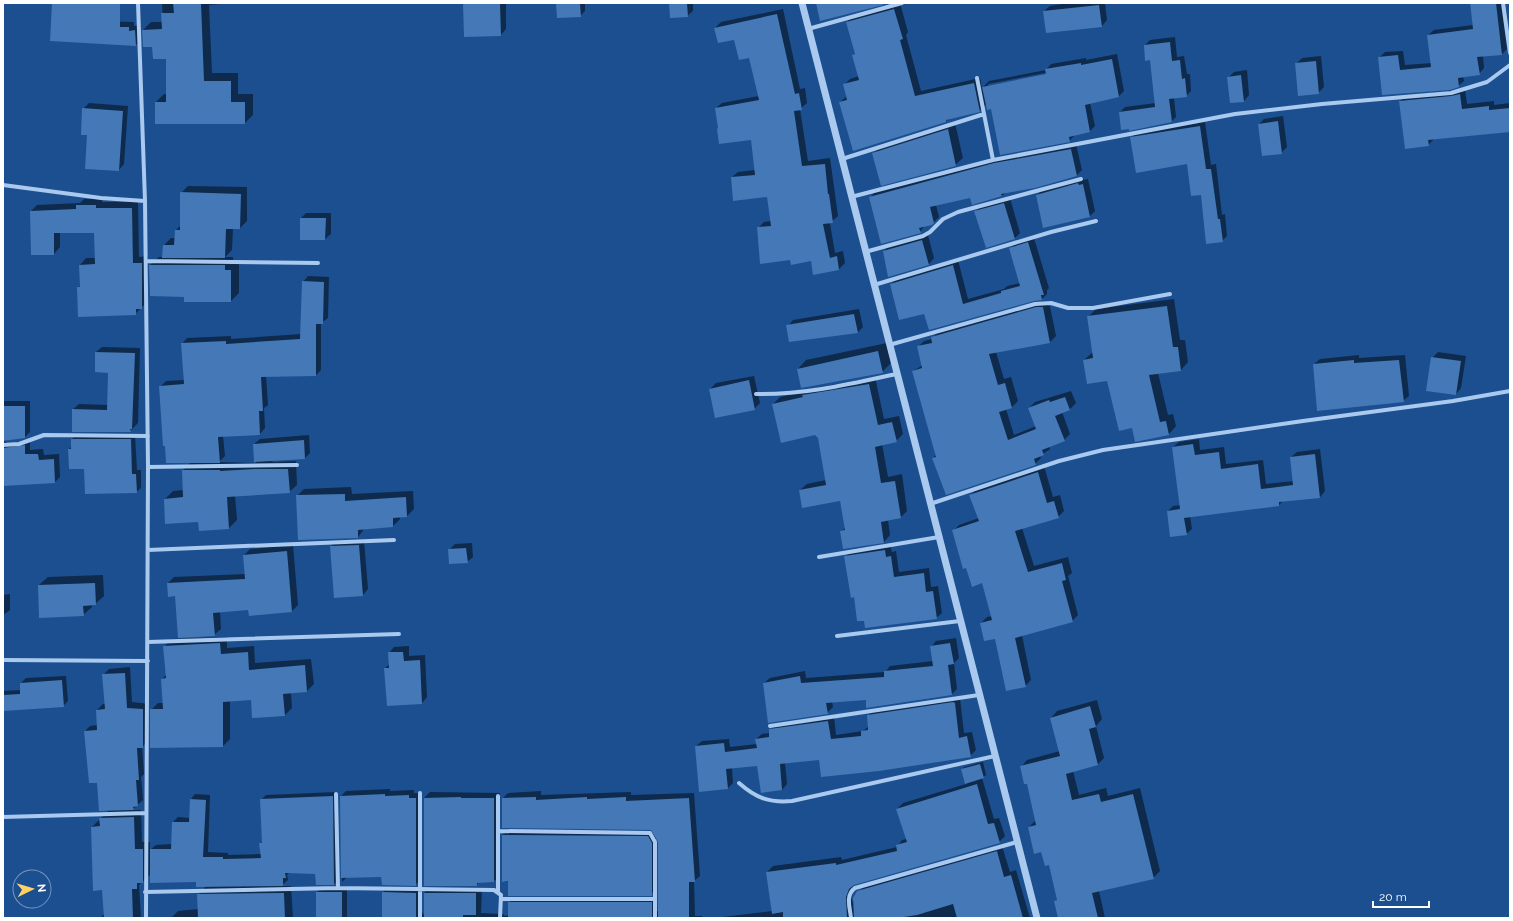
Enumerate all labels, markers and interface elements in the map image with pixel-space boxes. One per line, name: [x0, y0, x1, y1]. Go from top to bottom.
north arrow: [12, 869, 52, 909]
text: N: [35, 883, 48, 893]
scale bar: [1373, 883, 1429, 909]
text: 20 m: [1379, 890, 1407, 904]

